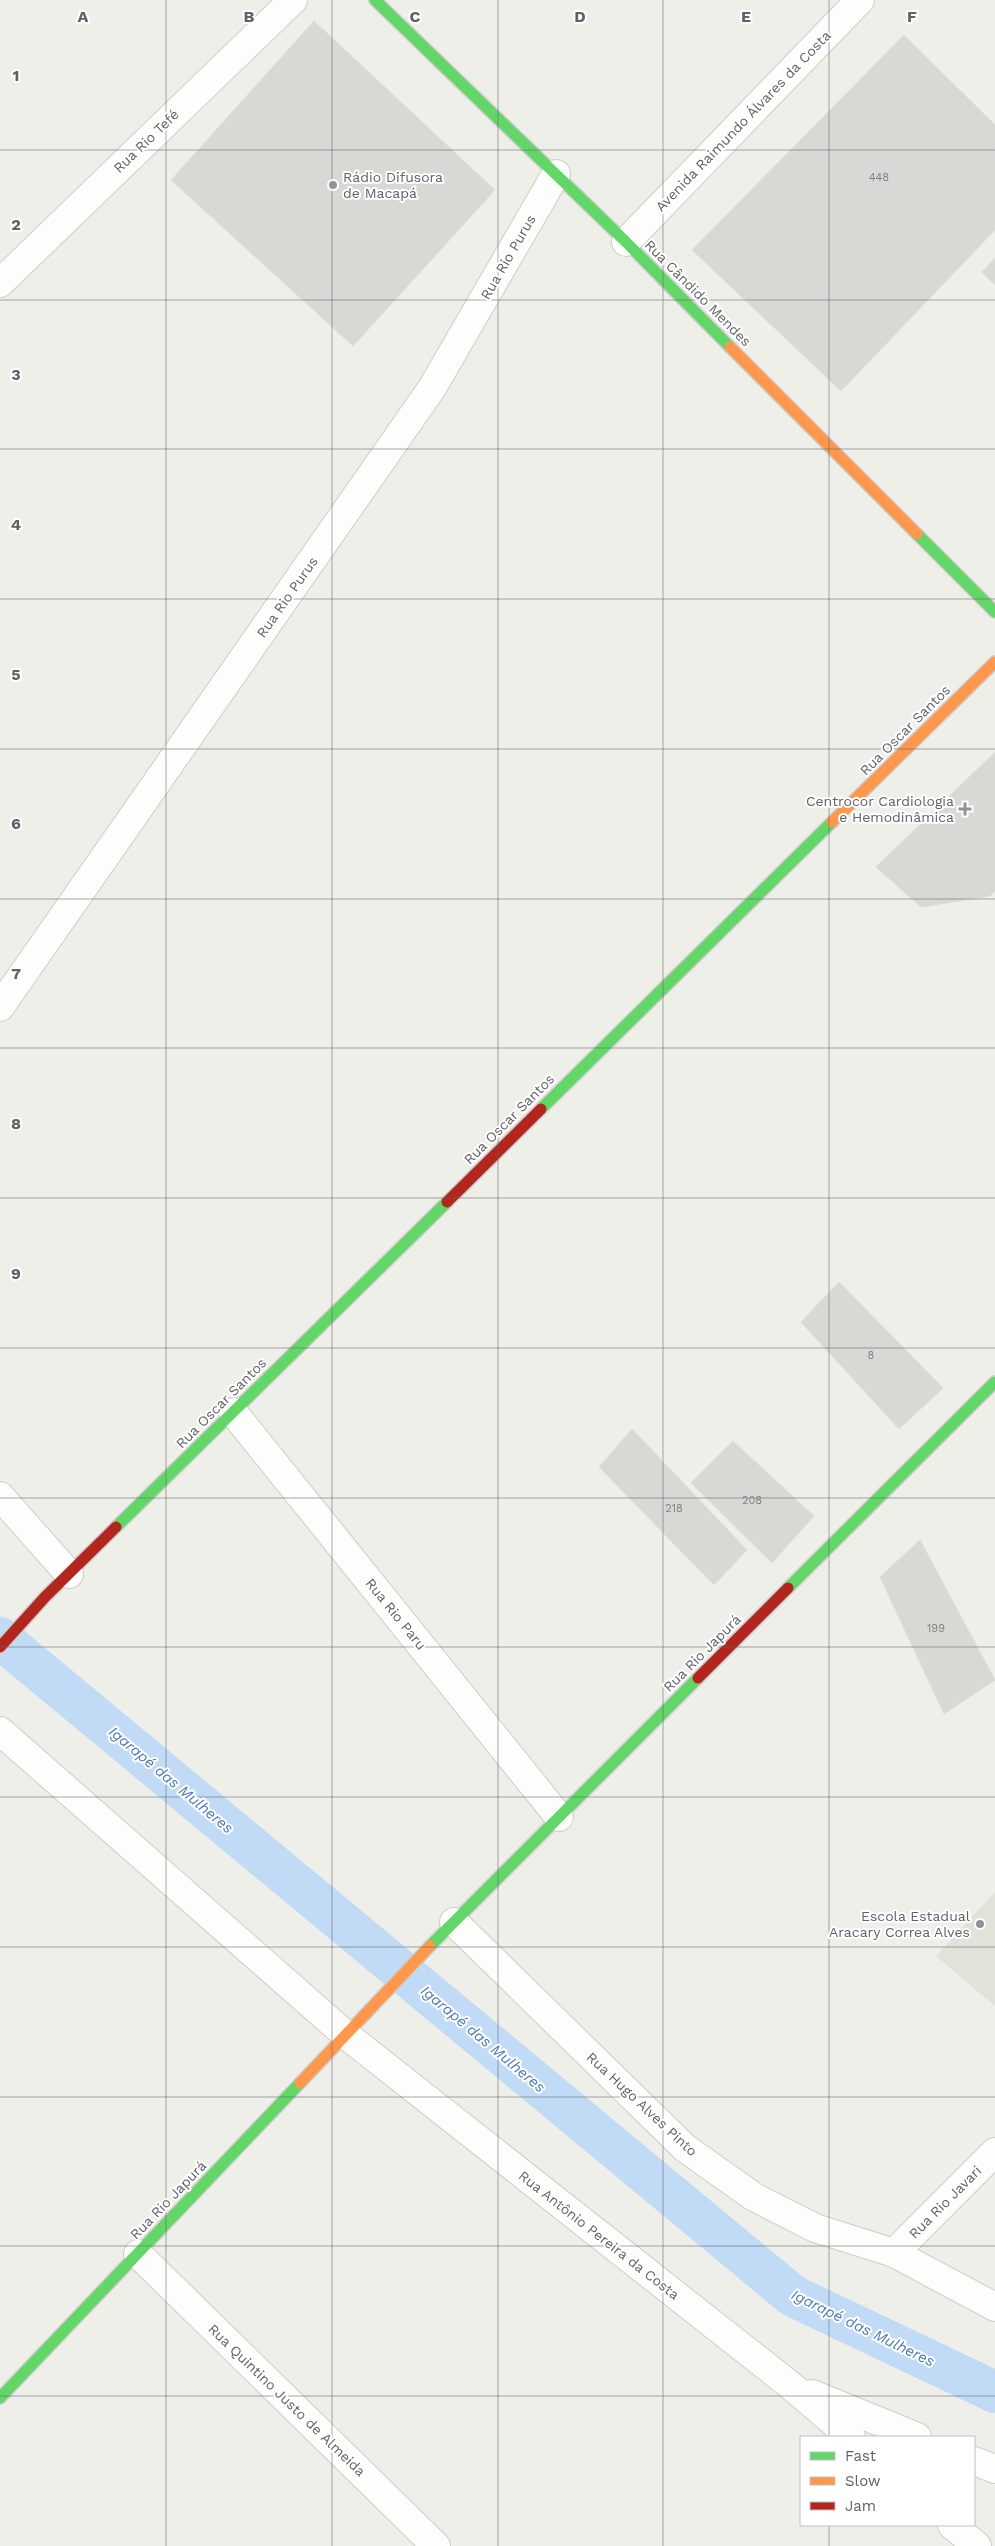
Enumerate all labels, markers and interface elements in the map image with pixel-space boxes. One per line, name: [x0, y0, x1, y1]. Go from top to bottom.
text: A: [78, 7, 89, 26]
text: B: [244, 7, 255, 26]
text: C: [410, 7, 421, 26]
text: D: [574, 7, 586, 26]
text: E: [741, 7, 751, 26]
text: F: [907, 7, 917, 26]
street label: Avenida Raimundo Álvares da Costa: [652, 27, 834, 215]
text: 1: [13, 66, 19, 85]
street label: Rua Rio Tefé: [110, 106, 182, 176]
place label: Rádio Difusora de Macapá: [343, 169, 443, 201]
house number: 448: [869, 171, 889, 184]
marker: Rádio Difusora de Macapá: [327, 179, 339, 191]
street label: Rua Rio Purus: [477, 212, 539, 302]
text: 2: [11, 215, 21, 234]
street label: Rua Cândido Mendes: [642, 237, 754, 349]
text: 3: [11, 365, 21, 384]
text: 4: [11, 515, 21, 534]
street label: Rua Rio Purus: [253, 553, 321, 641]
text: 5: [11, 665, 21, 684]
street label: Rua Oscar Santos: [857, 682, 953, 778]
place label: Centrocor Cardiologia e Hemodinâmica: [806, 793, 954, 825]
marker: Centrocor Cardiologia e Hemodinâmica: [958, 802, 972, 816]
text: 6: [11, 814, 21, 833]
text: 7: [11, 964, 21, 983]
street label: Rua Oscar Santos: [461, 1071, 557, 1167]
text: 8: [11, 1114, 21, 1133]
text: 9: [11, 1264, 21, 1283]
house number: 8: [868, 1349, 875, 1362]
street label: Rua Oscar Santos: [173, 1355, 269, 1451]
house number: 208: [742, 1494, 762, 1507]
house number: 218: [665, 1502, 683, 1515]
street label: Rua Rio Paru: [362, 1575, 430, 1653]
street label: Rua Rio Japurá: [660, 1611, 744, 1695]
house number: 199: [927, 1622, 945, 1635]
water label: Igarapé das Mulheres: [105, 1723, 237, 1838]
place label: Escola Estadual Aracary Correa Alves: [829, 1908, 971, 1940]
marker: Escola Estadual Aracary Correa Alves: [974, 1918, 986, 1930]
water label: Igarapé das Mulheres: [417, 1982, 549, 2097]
street label: Rua Hugo Alves Pinto: [584, 2049, 700, 2159]
street label: Rua Rio Japurá: [127, 2158, 209, 2242]
street label: Rua Rio Javari: [905, 2162, 985, 2242]
street label: Rua Antônio Pereira da Costa: [516, 2167, 682, 2303]
water label: Igarapé das Mulheres: [788, 2285, 938, 2371]
street label: Rua Quintino Justo de Almeida: [205, 2321, 369, 2479]
legend: [800, 2436, 975, 2526]
text: Fast: [845, 2447, 877, 2465]
text: Slow: [845, 2472, 881, 2490]
text: Jam: [845, 2497, 876, 2515]

